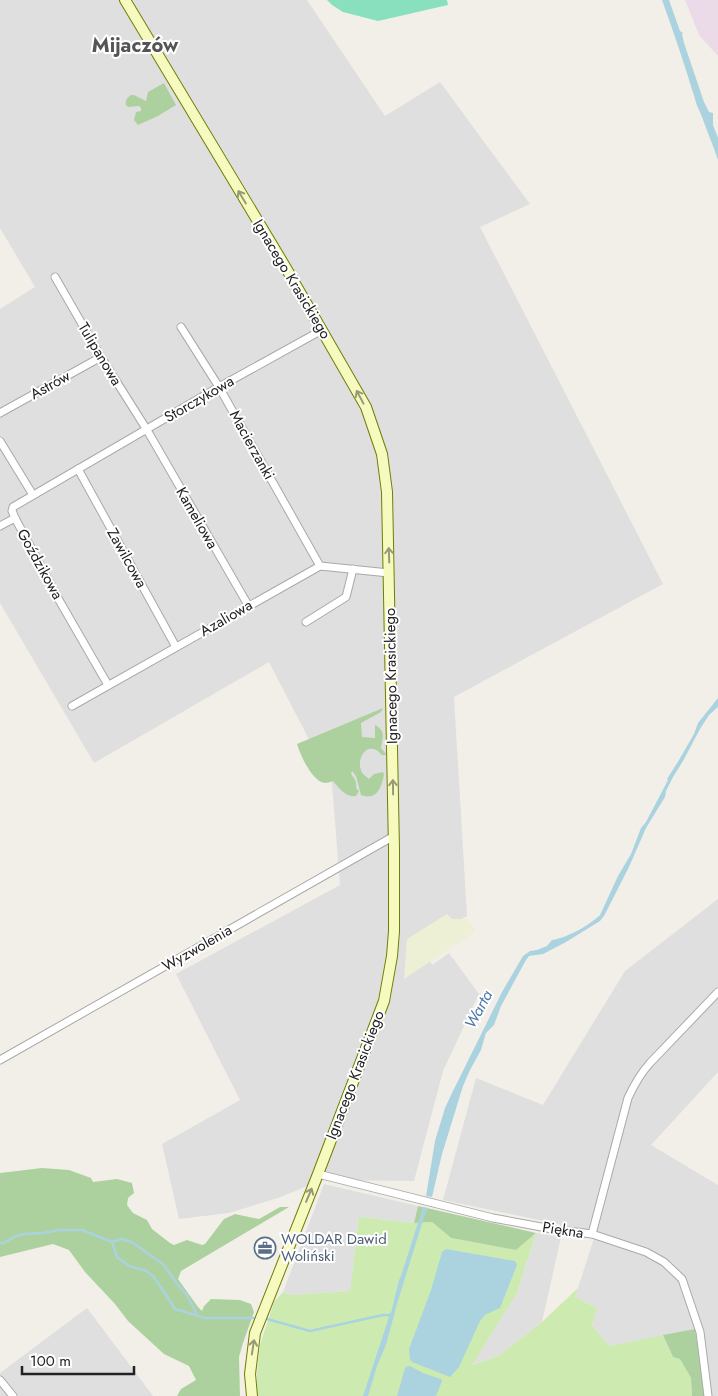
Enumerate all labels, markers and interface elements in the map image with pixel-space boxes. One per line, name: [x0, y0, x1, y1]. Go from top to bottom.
district label: Mijaczów: [92, 31, 179, 60]
one-way arrow: [237, 190, 247, 204]
street label: Ignacego Krasickiego: [247, 215, 337, 343]
street label: Tulipanowa: [73, 318, 127, 390]
street label: Astrów: [26, 365, 75, 405]
street label: Storczykowa: [160, 370, 238, 428]
one-way arrow: [355, 390, 365, 405]
street label: Macierzanki: [224, 406, 280, 484]
street label: Kameliowa: [171, 483, 223, 553]
street label: Zawilcowa: [102, 524, 152, 592]
street label: Goździkowa: [12, 525, 68, 603]
one-way arrow: [384, 547, 394, 564]
street label: Azaliowa: [196, 594, 256, 642]
street label: Ignacego Krasickiego: [379, 608, 403, 744]
one-way arrow: [388, 780, 398, 796]
street label: Wyzwolenia: [158, 919, 236, 977]
water label: Warta: [459, 986, 498, 1033]
street label: Ignacego Krasickiego: [320, 1007, 390, 1143]
one-way arrow: [305, 1188, 314, 1203]
street label: Piękna: [541, 1216, 585, 1244]
place label: WOLDAR Dawid Woliński: [281, 1228, 387, 1267]
office icon: WOLDAR Dawid Woliński: [253, 1236, 277, 1260]
one-way arrow: [248, 1340, 258, 1356]
scale bar: [22, 1344, 135, 1376]
text: 100 m: [30, 1350, 71, 1372]

